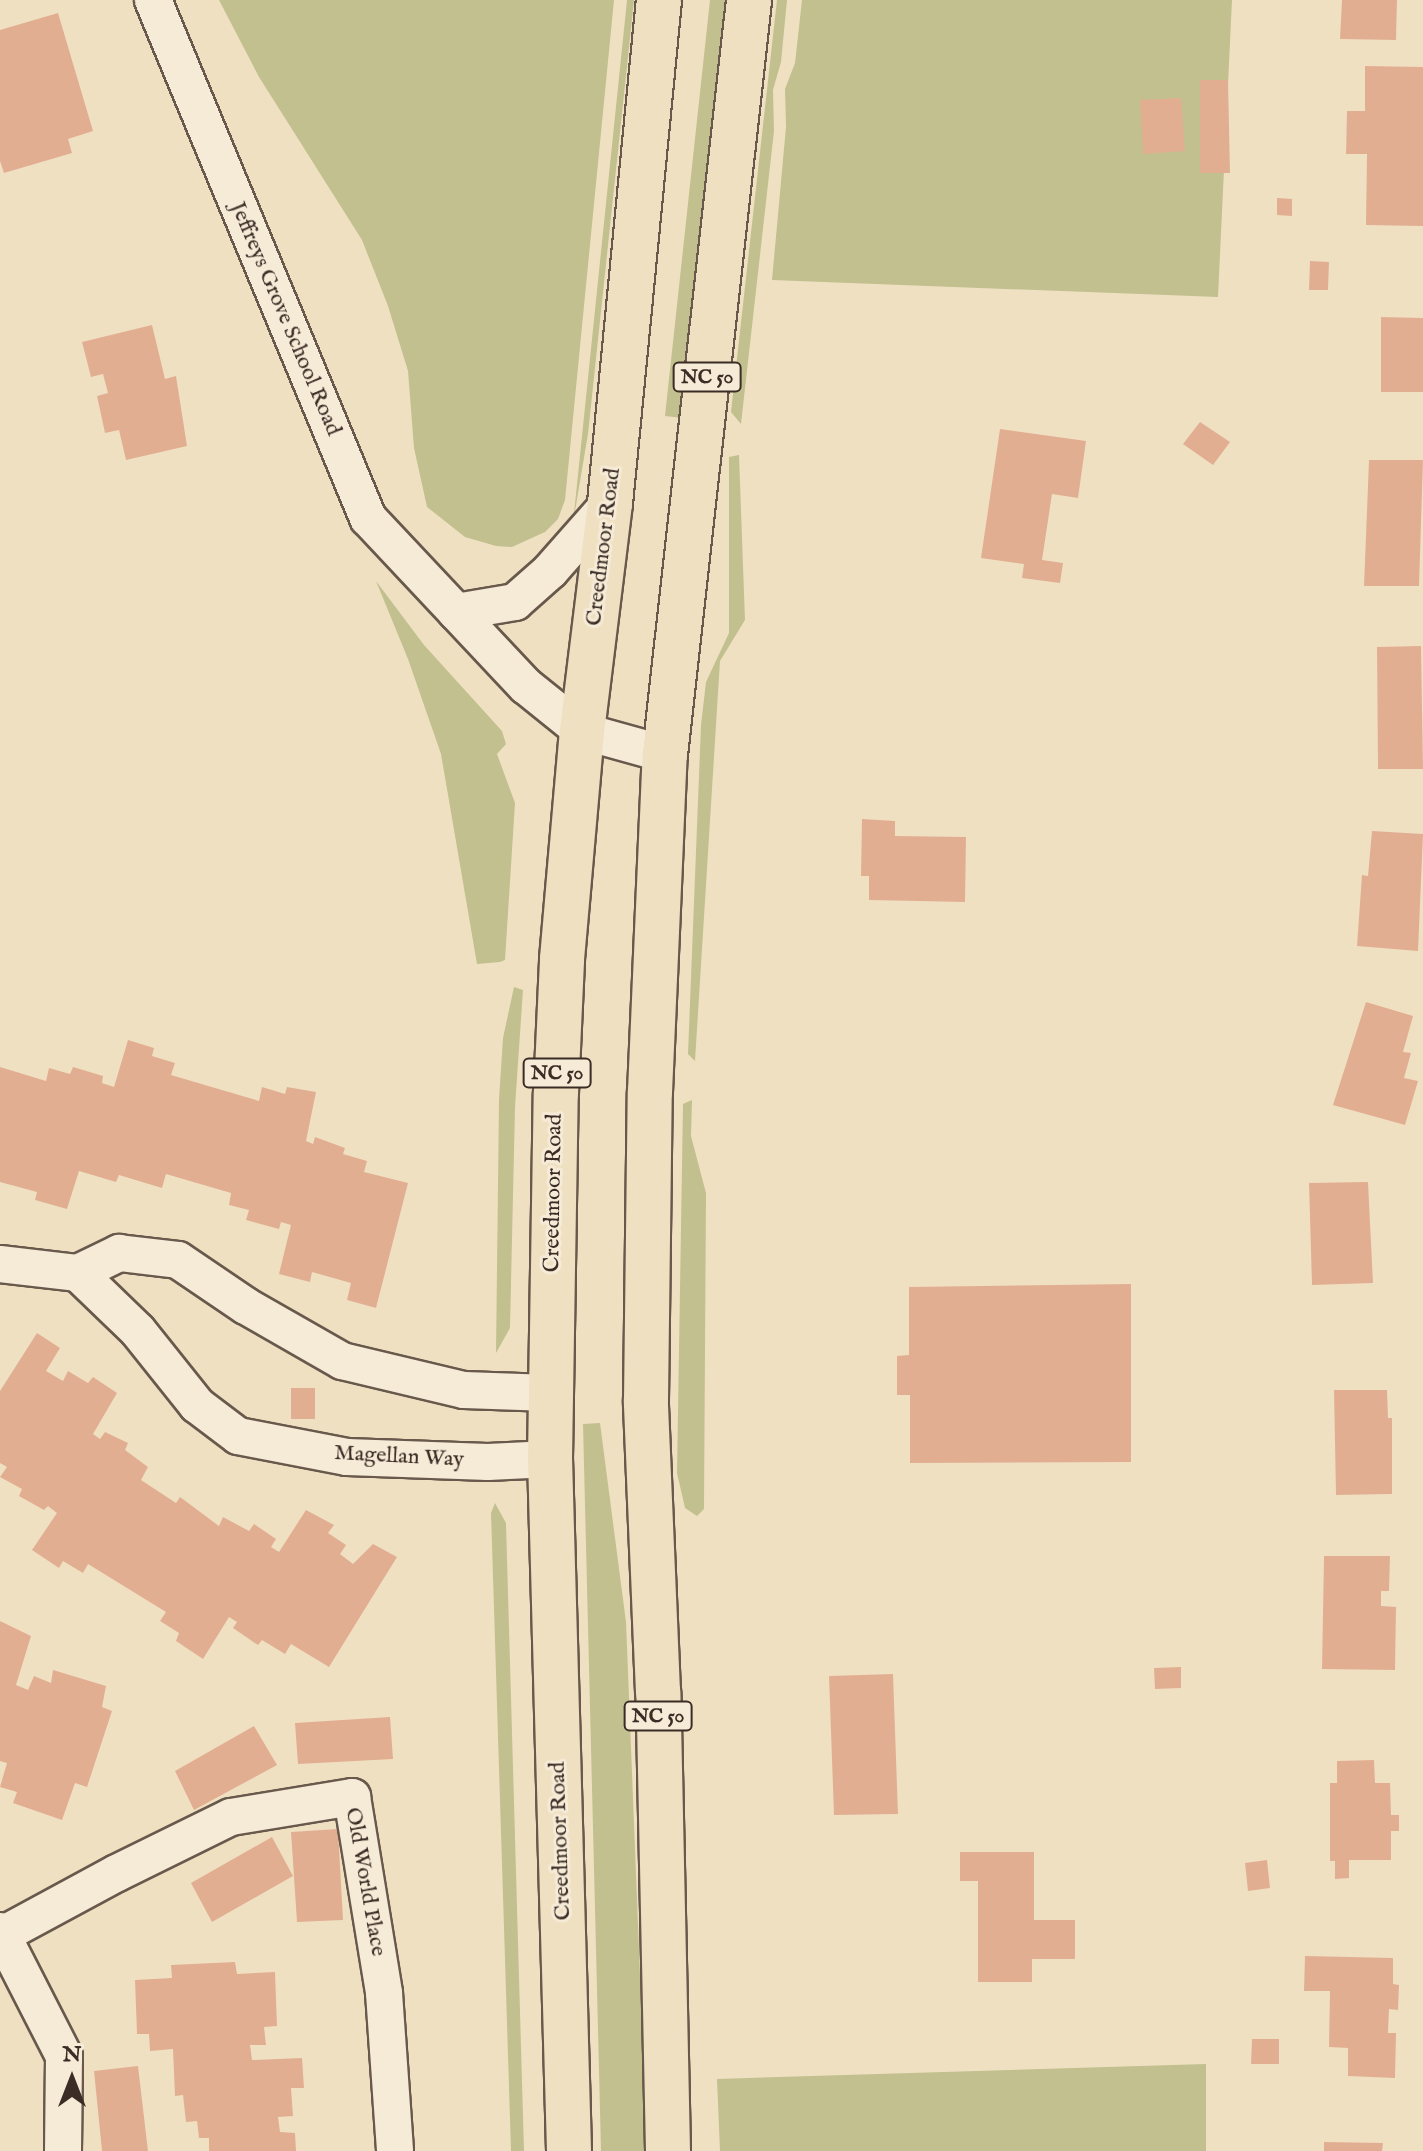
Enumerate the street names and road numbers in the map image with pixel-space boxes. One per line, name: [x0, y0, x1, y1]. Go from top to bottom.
street label: Jeffreys Grove School Road: [224, 198, 346, 440]
road number: NC 50: [671, 361, 743, 393]
street label: Creedmoor Road: [581, 467, 627, 627]
road number: NC 50: [521, 1057, 593, 1089]
street label: Creedmoor Road: [539, 1113, 569, 1273]
street label: Magellan Way: [333, 1440, 465, 1474]
road number: NC 50: [622, 1700, 694, 1732]
street label: Creedmoor Road: [545, 1761, 577, 1921]
street label: Old World Place: [339, 1806, 391, 1958]

